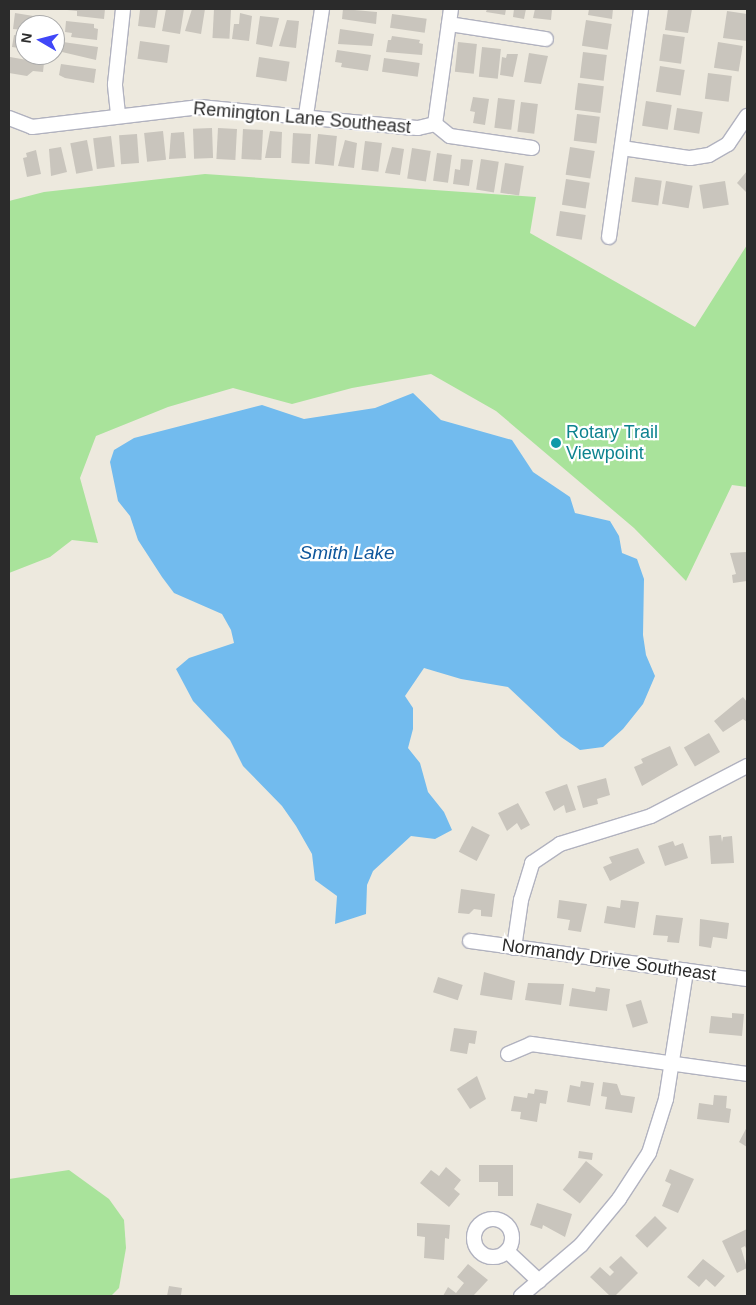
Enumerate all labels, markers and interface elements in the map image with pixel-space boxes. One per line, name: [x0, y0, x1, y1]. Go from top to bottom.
north arrow: [15, 15, 65, 65]
text: N: [18, 32, 35, 44]
street label: Remington Lane Southeast: [192, 98, 412, 138]
place label: Rotary Trail Viewpoint: [566, 422, 658, 464]
marker: Rotary Trail Viewpoint: [550, 437, 562, 449]
water label: Smith Lake: [299, 542, 395, 564]
street label: Normandy Drive Southeast: [501, 934, 717, 986]

